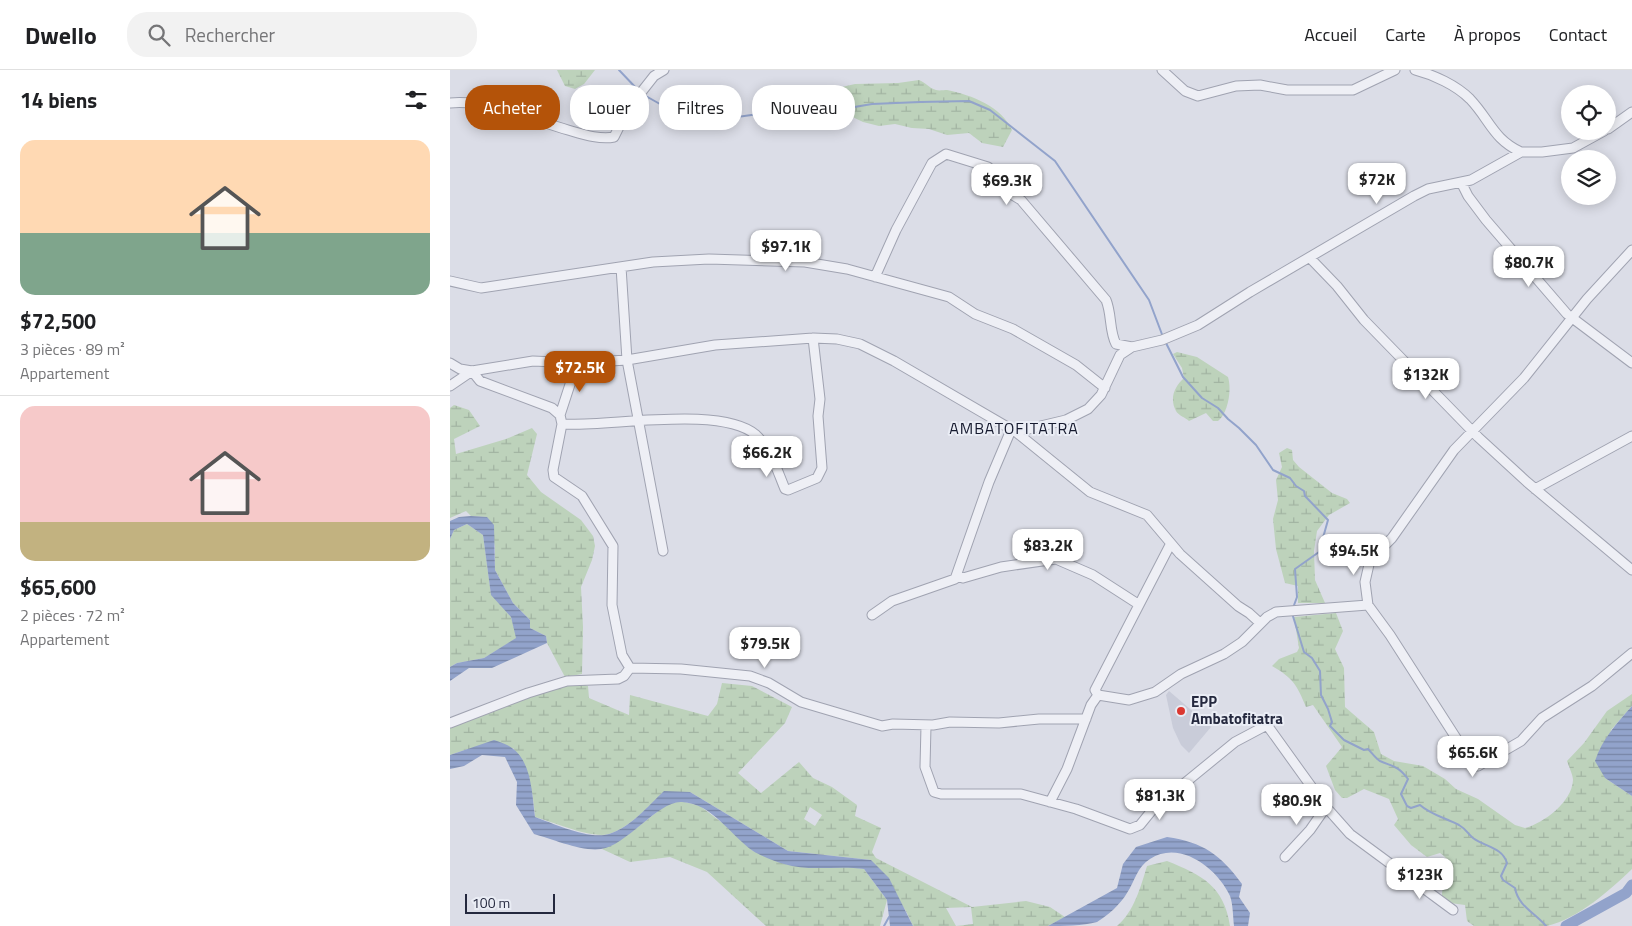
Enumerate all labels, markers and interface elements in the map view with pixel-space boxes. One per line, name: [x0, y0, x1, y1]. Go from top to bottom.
search box: [127, 12, 477, 57]
text: Dwello: [25, 17, 97, 53]
text: Rechercher: [185, 20, 275, 49]
icon: search: [145, 21, 173, 49]
text: Accueil: [1304, 21, 1357, 48]
text: Carte: [1385, 21, 1426, 48]
text: À propos: [1454, 21, 1521, 48]
text: Contact: [1549, 21, 1607, 48]
text: 14 biens: [20, 84, 97, 116]
chip: Acheter: [465, 85, 560, 130]
chip: Louer: [570, 85, 649, 130]
chip: Filtres: [659, 85, 742, 130]
chip: Nouveau: [752, 85, 855, 130]
map controls: [1561, 85, 1616, 205]
button: locate: [1561, 85, 1616, 140]
icon: filters: [402, 86, 430, 114]
button: layers: [1561, 150, 1616, 205]
pin: $72K: [1347, 162, 1407, 205]
pin: $69.3K: [966, 164, 1048, 206]
text: $72K: [1359, 167, 1395, 191]
text: $69.3K: [982, 168, 1032, 192]
icon: home: [180, 173, 270, 263]
pin: $97.1K: [745, 230, 827, 272]
text: $97.1K: [761, 234, 811, 258]
pin: $80.7K: [1488, 246, 1570, 288]
text: $80.7K: [1504, 250, 1554, 274]
text: $72,500: [20, 305, 96, 337]
text: 3 pièces · 89 m²: [20, 337, 125, 361]
pin: $72.5K: [539, 350, 621, 393]
text: $72.5K: [555, 355, 605, 379]
pin: $132K: [1391, 358, 1461, 400]
text: Appartement: [20, 361, 109, 385]
text: $132K: [1403, 362, 1449, 386]
district label: AMBATOFITATRA: [949, 416, 1079, 440]
pin: $66.2K: [726, 436, 808, 478]
icon: home: [180, 438, 270, 528]
text: $66.2K: [742, 440, 792, 464]
pin: $83.2K: [1007, 528, 1089, 571]
text: $83.2K: [1023, 533, 1073, 557]
pin: $94.5K: [1313, 534, 1395, 576]
text: $94.5K: [1329, 538, 1379, 562]
text: $65,600: [20, 571, 96, 603]
text: 2 pièces · 72 m²: [20, 603, 125, 627]
pin: $79.5K: [724, 626, 806, 669]
text: Appartement: [20, 627, 109, 651]
text: $79.5K: [740, 631, 790, 655]
place label: EPP Ambatofitatra: [1191, 690, 1283, 730]
marker: EPP Ambatofitatra: [1175, 705, 1187, 717]
pin: $65.6K: [1432, 736, 1514, 778]
text: $65.6K: [1448, 740, 1498, 764]
pin: $81.3K: [1119, 778, 1201, 821]
text: $81.3K: [1135, 783, 1185, 807]
pin: $80.9K: [1256, 784, 1338, 826]
text: $80.9K: [1272, 788, 1322, 812]
pin: $123K: [1385, 858, 1455, 900]
text: $123K: [1397, 862, 1443, 886]
scale bar: [465, 891, 555, 914]
text: 100 m: [472, 892, 510, 913]

